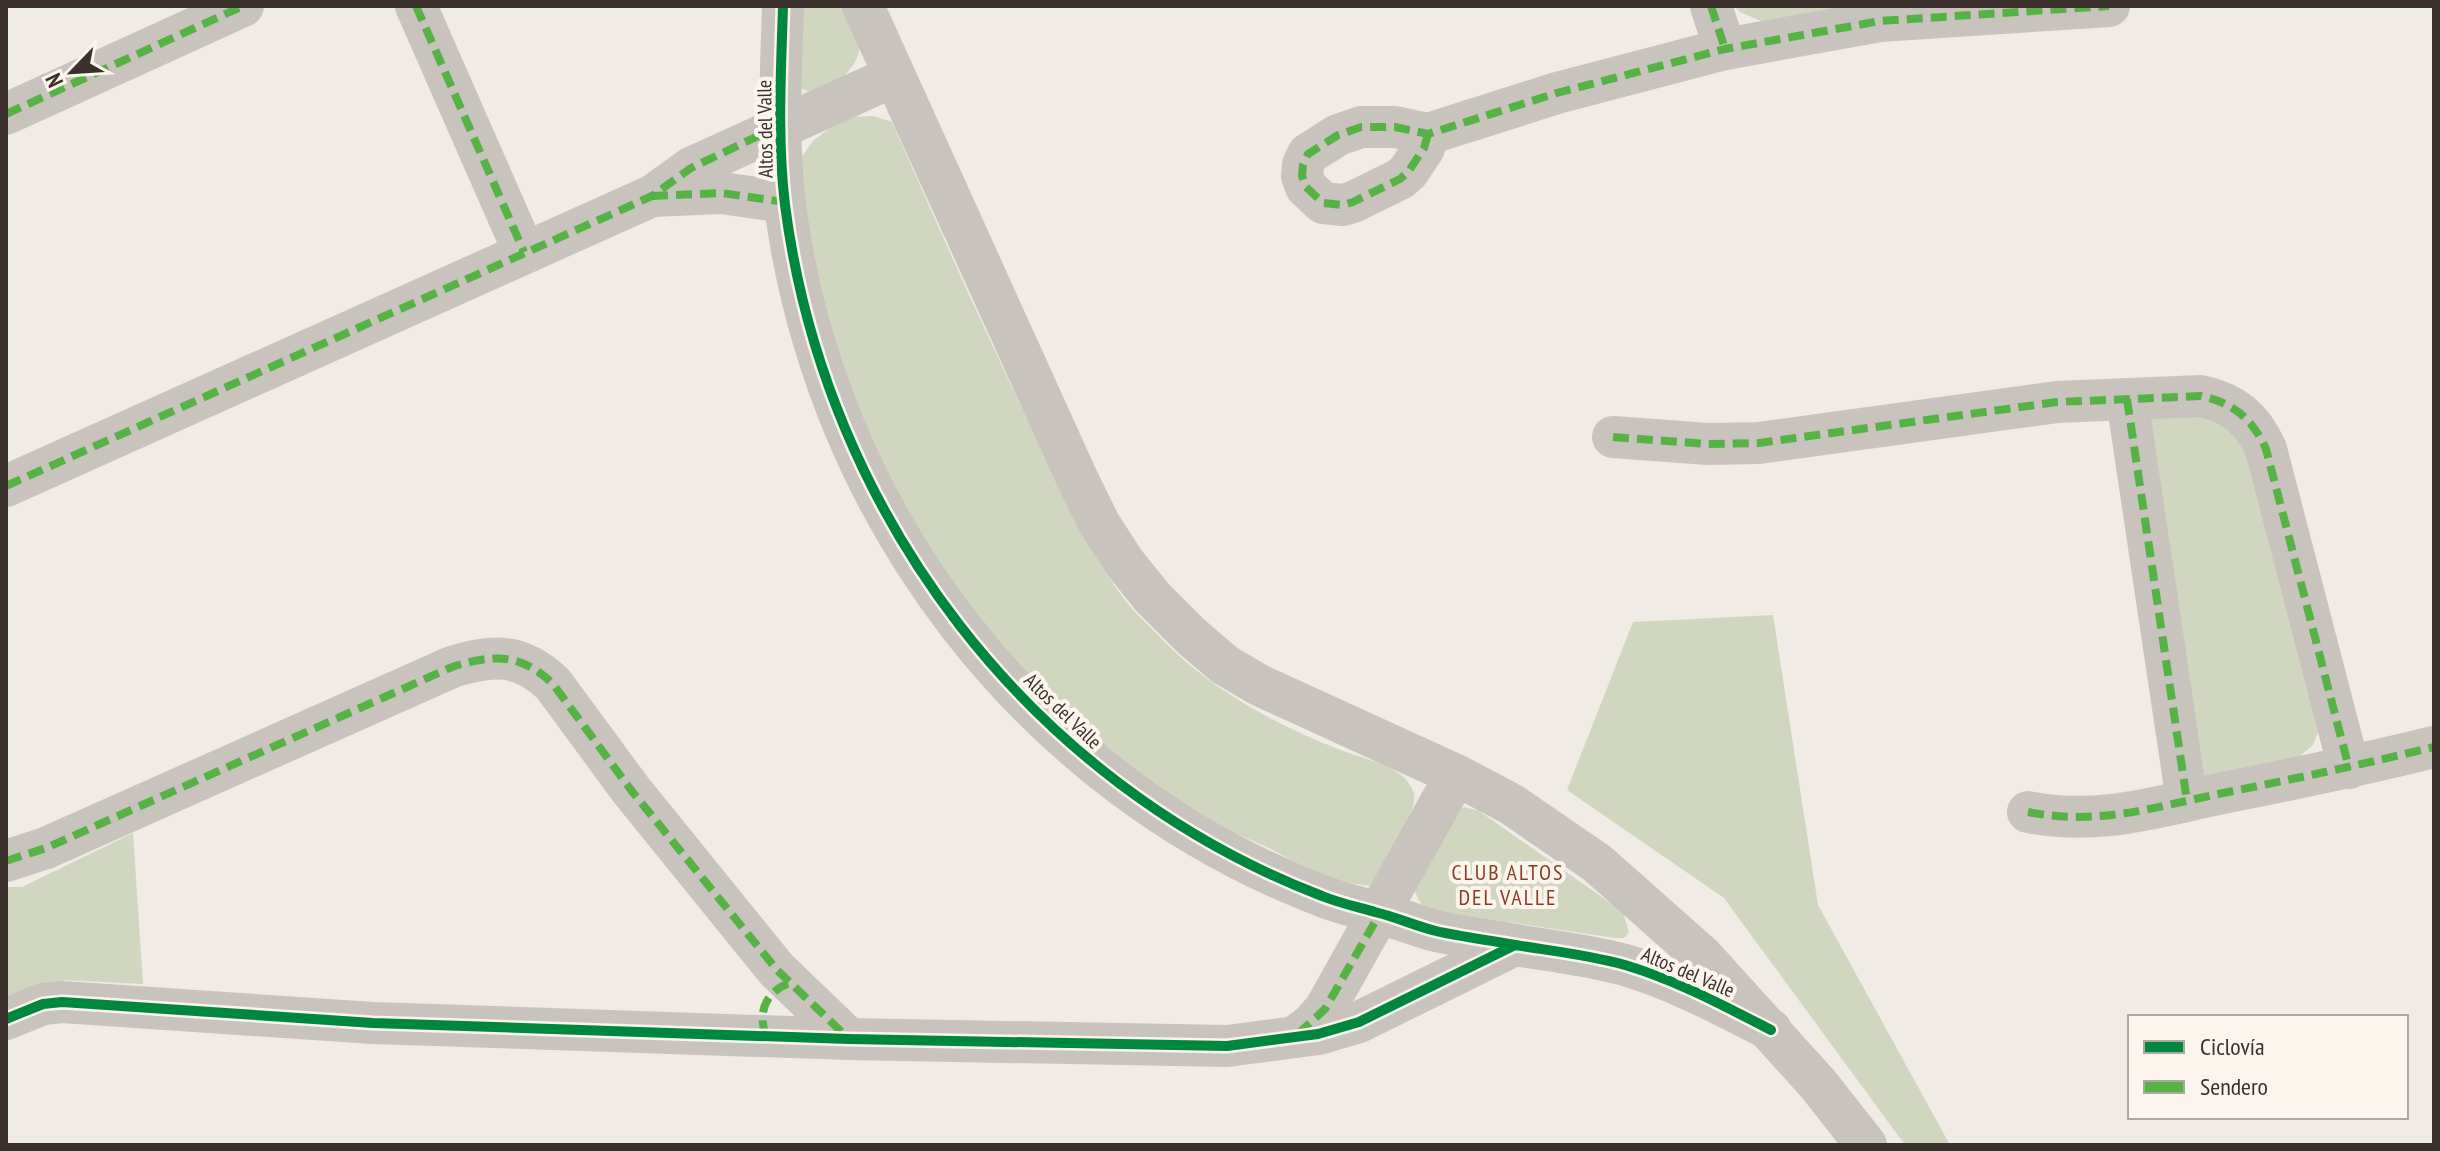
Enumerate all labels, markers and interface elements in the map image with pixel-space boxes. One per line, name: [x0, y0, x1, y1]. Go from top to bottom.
north arrow: [32, 32, 112, 112]
text: N: [39, 69, 69, 92]
street label: Altos del Valle: [751, 80, 779, 178]
street label: Altos del Valle: [1019, 667, 1107, 755]
district label: CLUB ALTOS DEL VALLE: [1452, 858, 1564, 911]
street label: Altos del Valle: [1638, 941, 1738, 1003]
legend: [2128, 1015, 2408, 1119]
text: Ciclovía: [2200, 1031, 2265, 1062]
text: Sendero: [2200, 1071, 2268, 1102]

